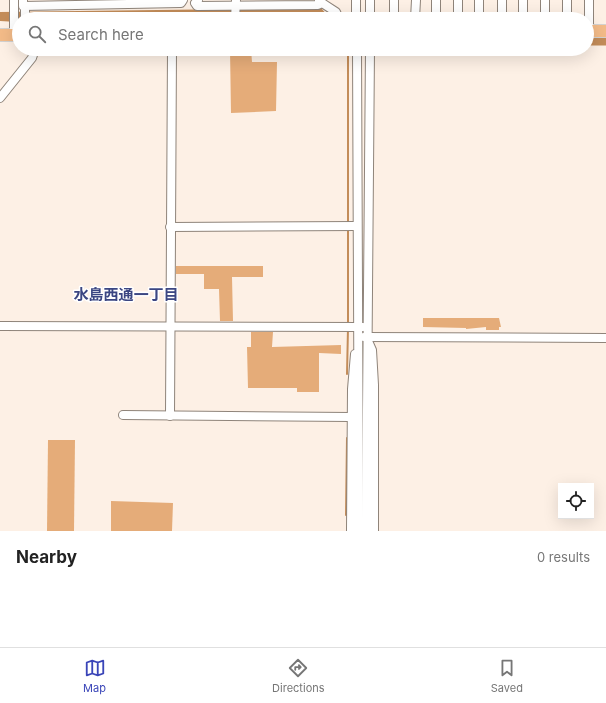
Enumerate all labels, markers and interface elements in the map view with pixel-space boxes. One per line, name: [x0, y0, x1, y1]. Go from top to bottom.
search box: [12, 12, 594, 56]
icon: search: [26, 23, 48, 45]
text: Search here: [58, 25, 144, 44]
district label: 水島西通一丁目: [73, 285, 179, 304]
map controls: [558, 483, 594, 519]
button: locate: [558, 483, 594, 519]
text: Nearby: [16, 547, 77, 567]
text: 0 results: [537, 549, 590, 565]
tab: Map: [83, 657, 106, 695]
tab: Directions: [272, 657, 325, 695]
tab: Saved: [491, 657, 523, 695]

